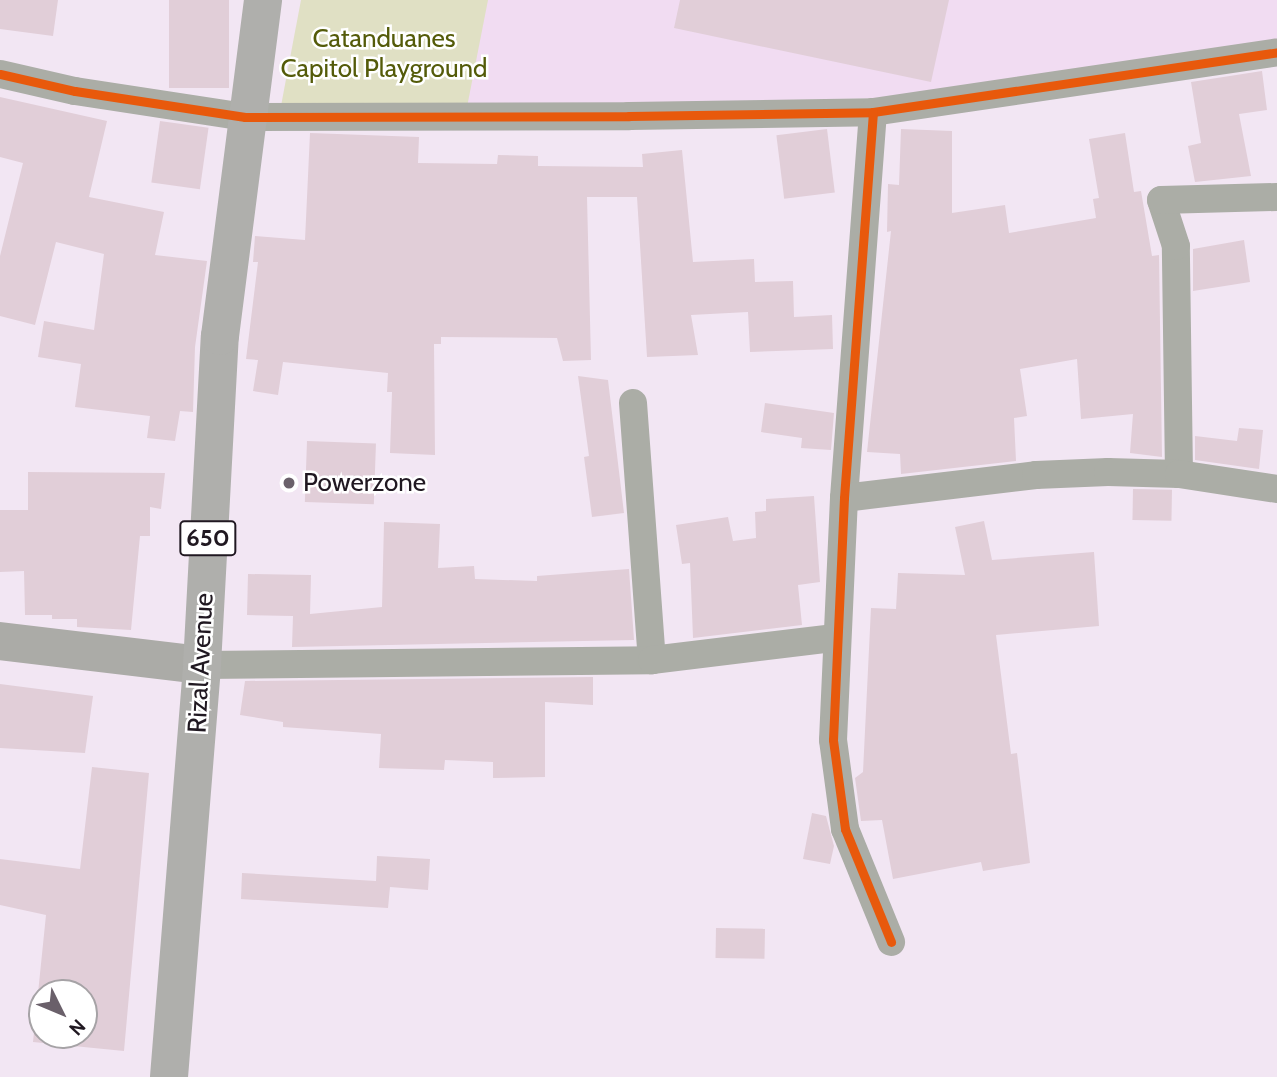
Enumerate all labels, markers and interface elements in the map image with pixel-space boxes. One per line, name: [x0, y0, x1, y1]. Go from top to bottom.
park label: Catanduanes Capitol Playground: [281, 23, 487, 84]
place label: Powerzone: [303, 467, 426, 499]
marker: Powerzone: [281, 475, 297, 491]
road number: 650: [178, 518, 238, 558]
street label: Rizal Avenue: [182, 592, 220, 734]
north arrow: [28, 979, 98, 1049]
text: N: [64, 1015, 90, 1040]

